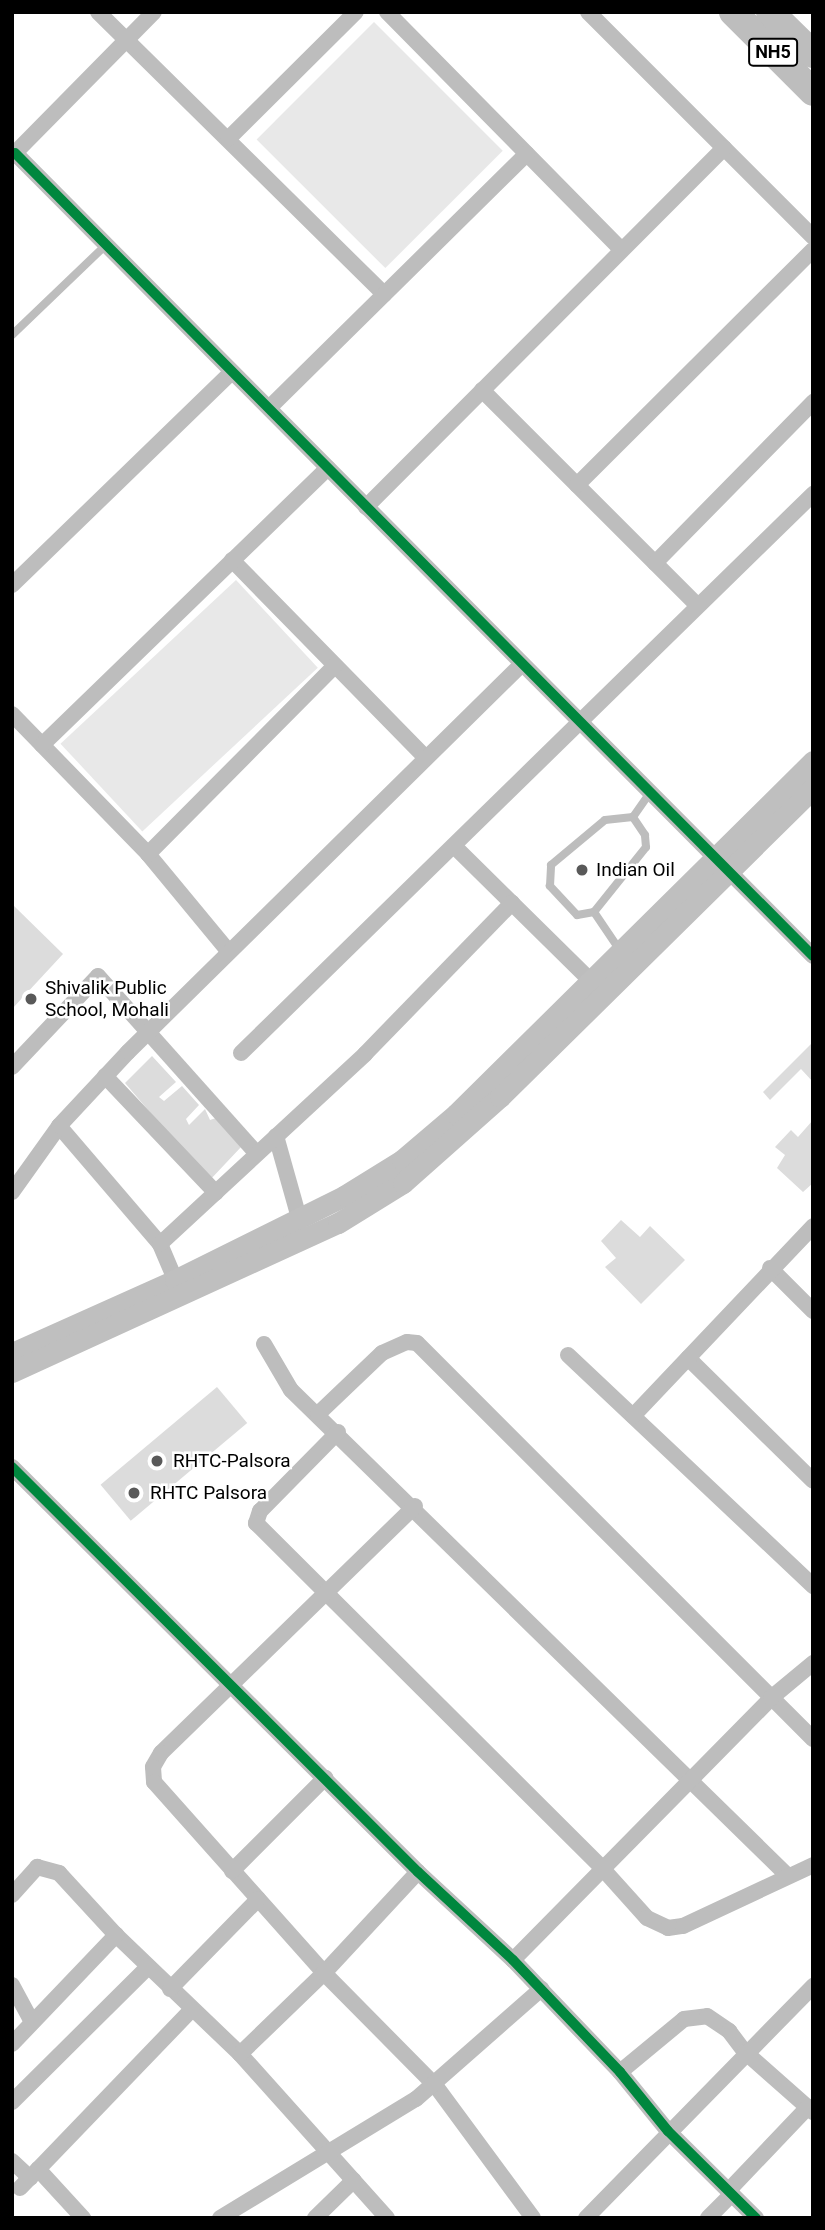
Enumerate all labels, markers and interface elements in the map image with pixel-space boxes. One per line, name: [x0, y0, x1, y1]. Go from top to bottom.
road number: NH5: [747, 38, 799, 66]
place label: Indian Oil: [596, 859, 675, 881]
marker: Indian Oil: [574, 862, 590, 878]
place label: Shivalik Public School, Mohali: [45, 977, 169, 1021]
marker: Shivalik Public School, Mohali: [23, 991, 39, 1007]
place label: RHTC-Palsora: [173, 1450, 291, 1472]
marker: RHTC-Palsora: [147, 1451, 167, 1471]
place label: RHTC Palsora: [150, 1482, 267, 1504]
marker: RHTC Palsora: [124, 1483, 144, 1503]

